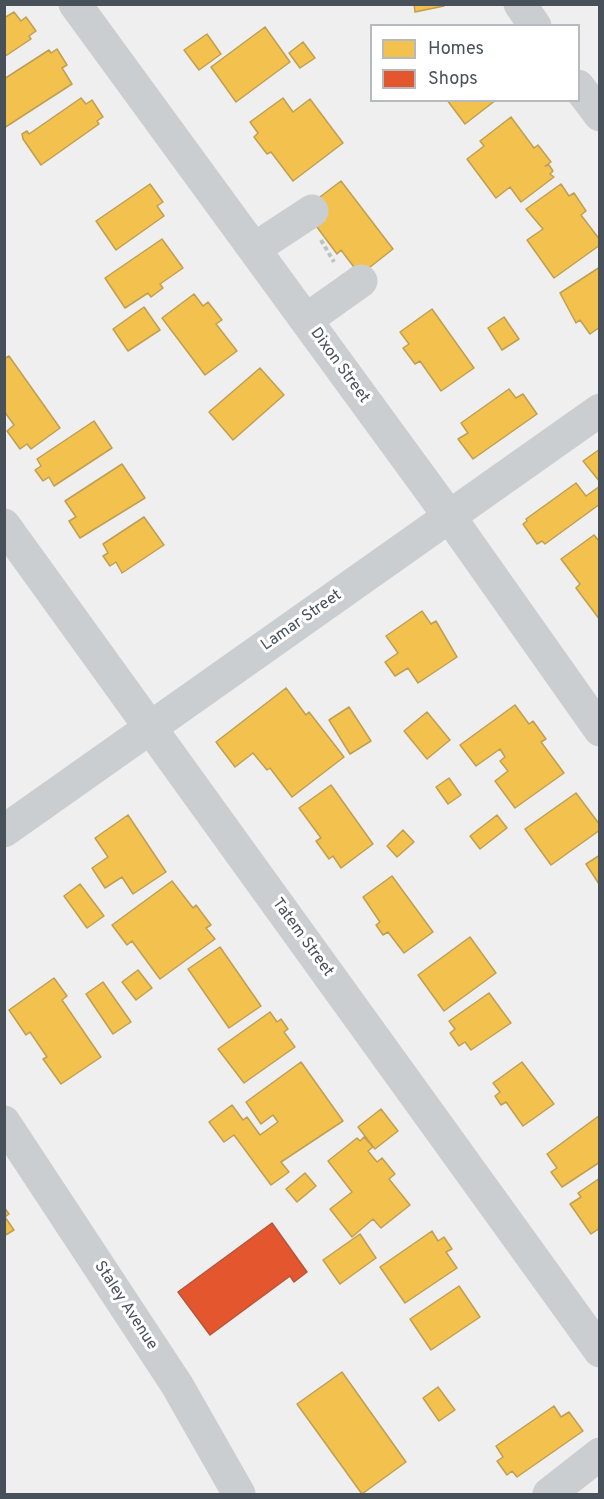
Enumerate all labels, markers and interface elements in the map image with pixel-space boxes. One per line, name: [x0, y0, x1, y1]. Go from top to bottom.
legend: [370, 24, 580, 102]
text: Homes: [428, 38, 484, 61]
text: Shops: [428, 68, 478, 91]
street label: Dixon Street: [305, 325, 373, 407]
street label: Lamar Street: [258, 586, 346, 656]
street label: Tatem Street: [267, 895, 337, 981]
street label: Staley Avenue: [89, 1258, 161, 1354]

